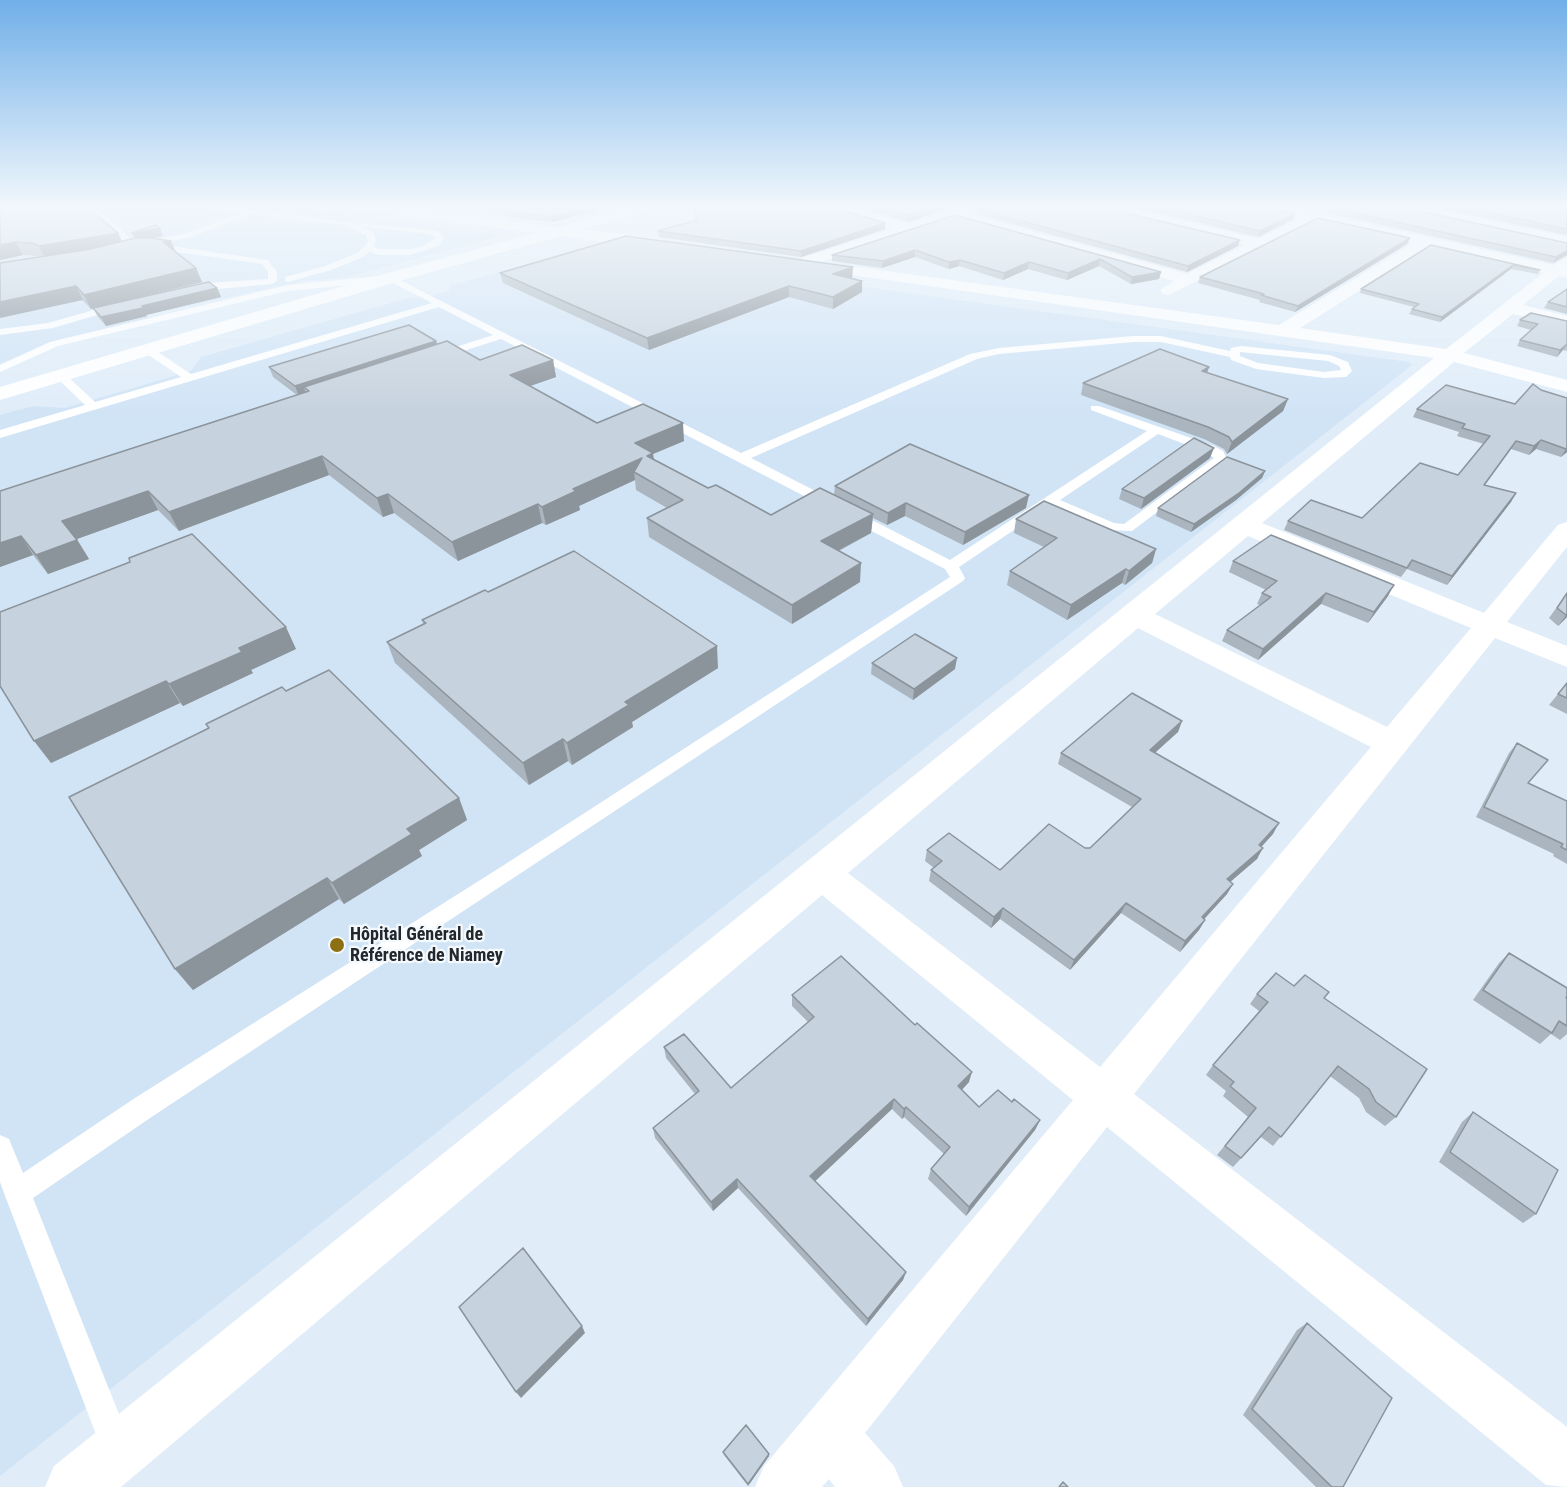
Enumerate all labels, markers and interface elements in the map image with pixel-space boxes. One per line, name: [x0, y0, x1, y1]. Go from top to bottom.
place label: Hôpital Général de Référence de Niamey: [350, 924, 503, 966]
marker: Hôpital Général de Référence de Niamey: [328, 936, 346, 954]

